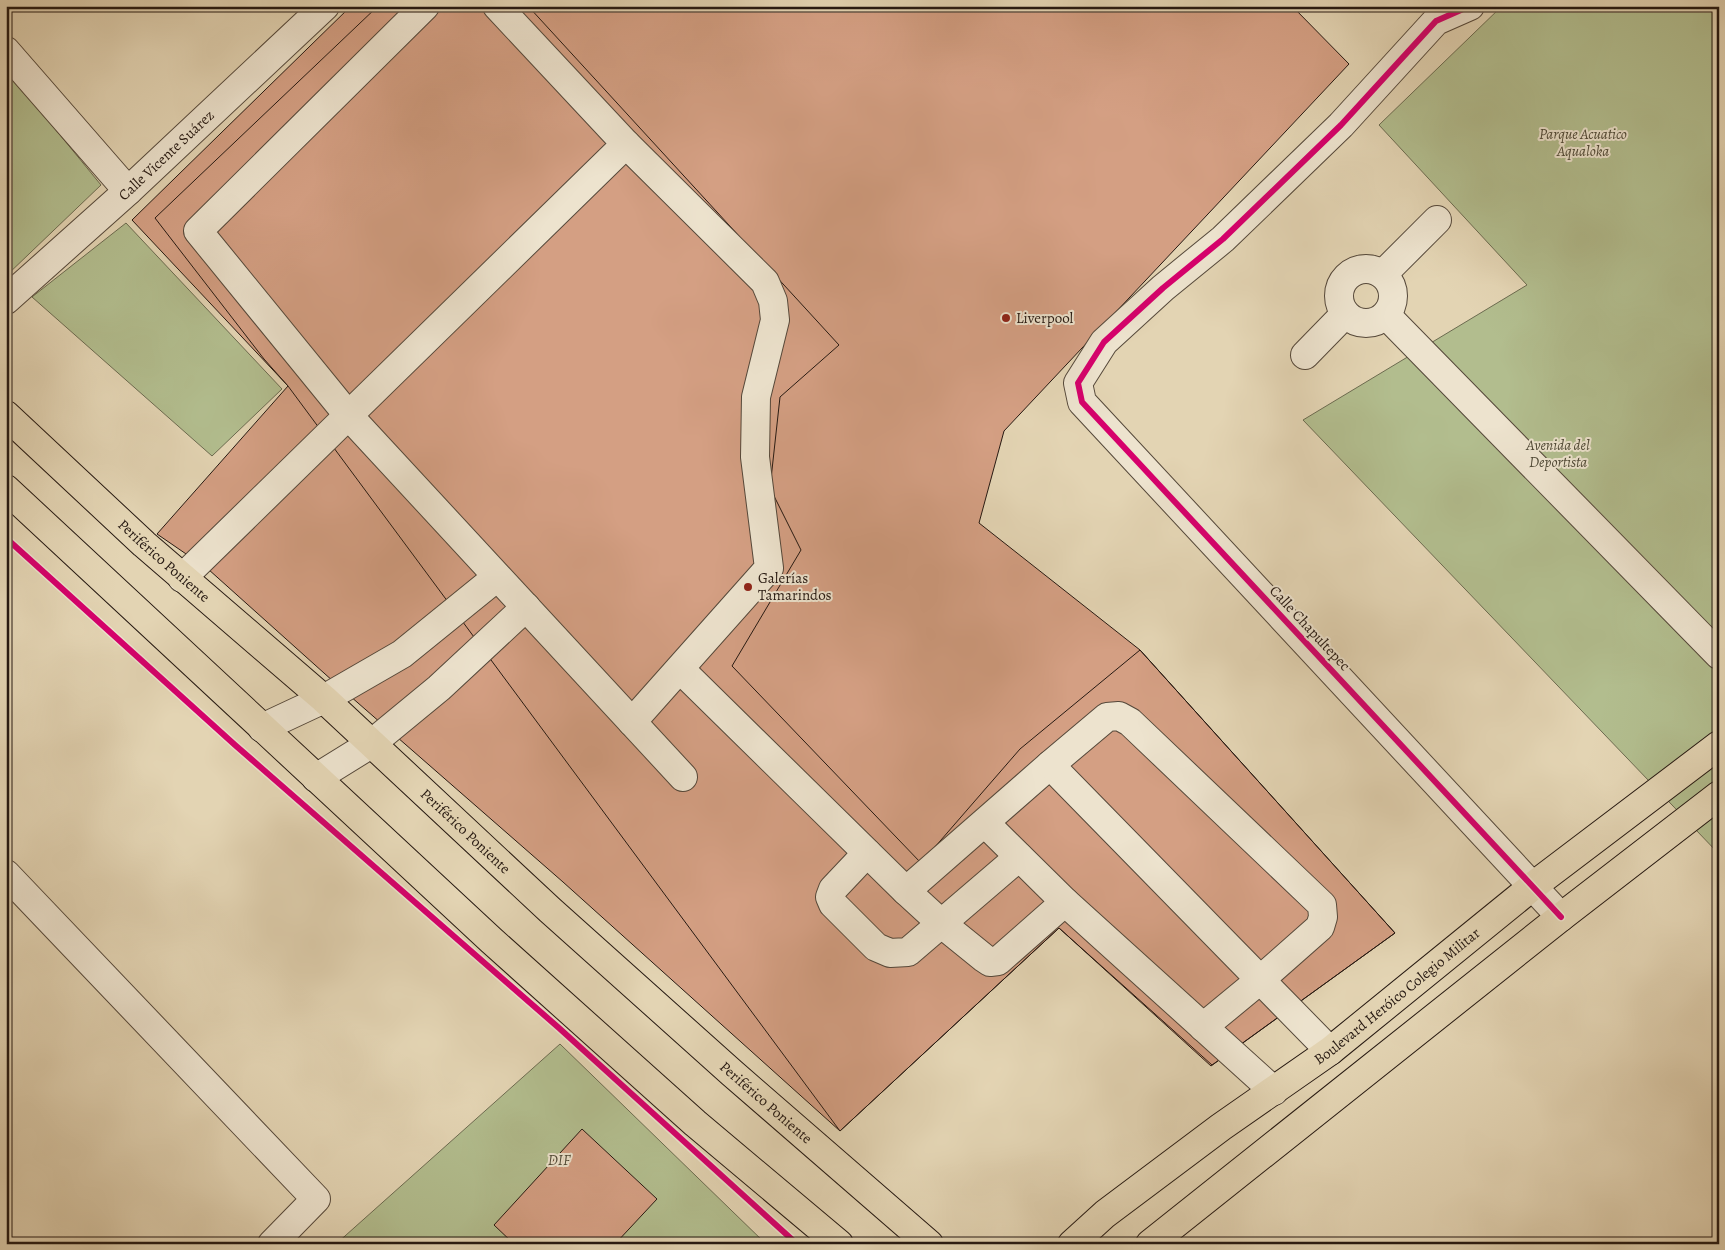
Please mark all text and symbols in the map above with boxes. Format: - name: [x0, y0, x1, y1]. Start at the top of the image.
- street label: Calle Vicente Suárez: [114, 105, 218, 205]
- park label: Parque Acuatico Aqualoka: [1539, 124, 1627, 161]
- place label: Liverpool: [1016, 308, 1074, 328]
- marker: Liverpool: [1000, 312, 1012, 324]
- park label: Avenida del Deportista: [1525, 435, 1590, 472]
- street label: Periférico Poniente: [114, 515, 215, 607]
- place label: Galerías Tamarindos: [758, 568, 832, 605]
- marker: Galerías Tamarindos: [742, 581, 754, 593]
- street label: Calle Chapultepec: [1265, 581, 1355, 675]
- street label: Periférico Poniente: [416, 784, 515, 878]
- street label: Boulevard Heróico Colegio Militar: [1310, 923, 1484, 1069]
- street label: Periférico Poniente: [715, 1057, 817, 1148]
- park label: DIF: [548, 1150, 571, 1170]

